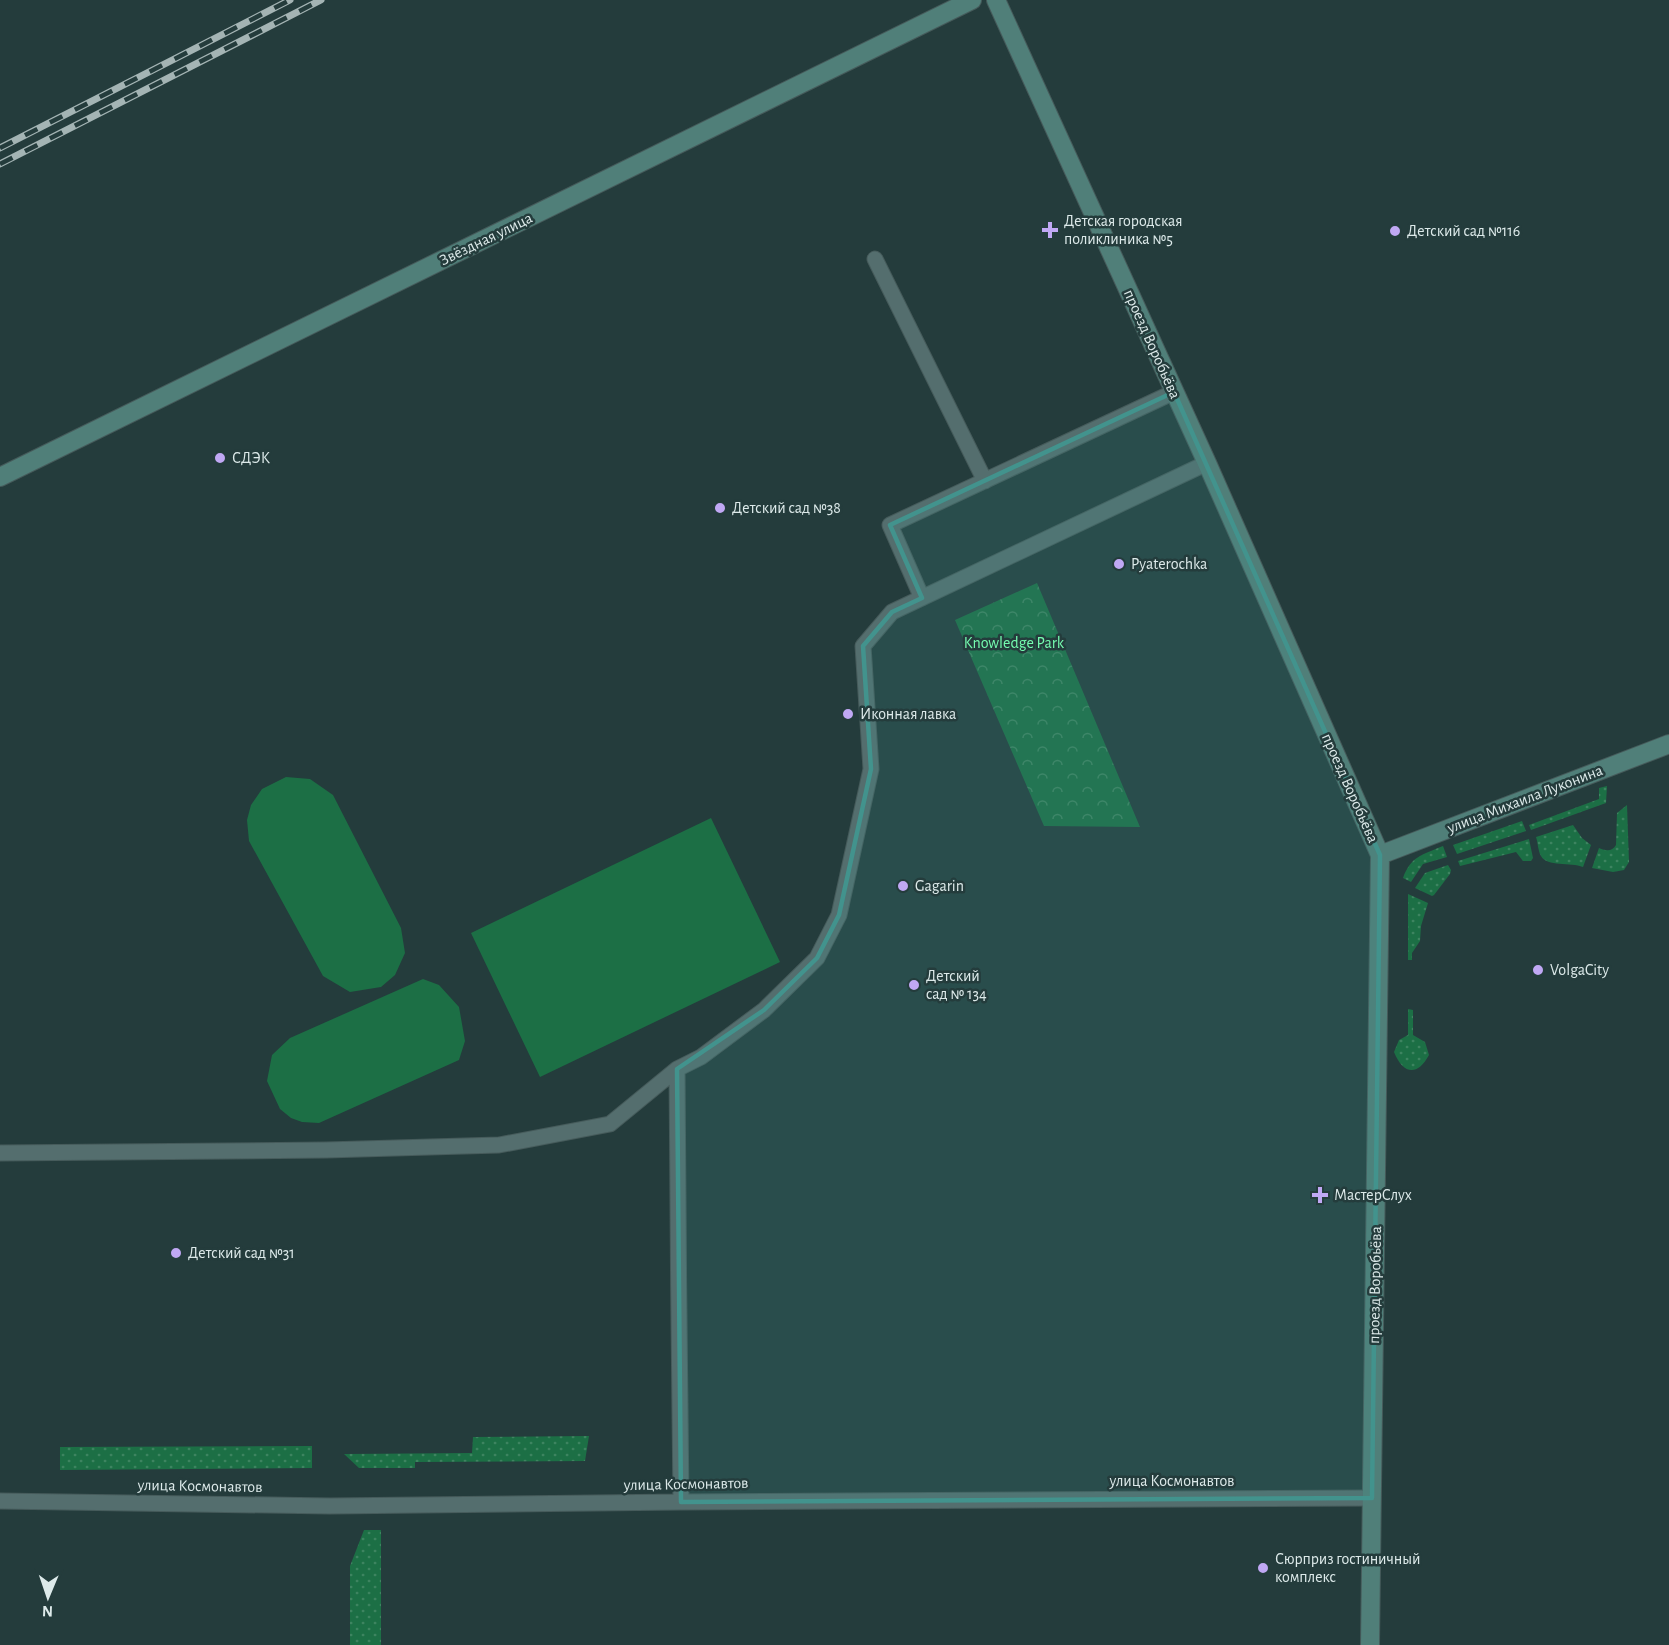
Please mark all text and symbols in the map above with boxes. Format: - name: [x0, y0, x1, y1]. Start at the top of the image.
- street label: Звёздная улица: [437, 210, 535, 269]
- place label: Детская городская поликлиника №5: [1064, 213, 1183, 247]
- marker: Детская городская поликлиника №5: [1041, 221, 1059, 239]
- place label: Детский сад №116: [1407, 223, 1520, 239]
- marker: Детский сад №116: [1388, 224, 1402, 238]
- street label: проезд Воробьёва: [1121, 287, 1183, 401]
- place label: СДЭК: [232, 450, 270, 466]
- marker: СДЭК: [213, 451, 227, 465]
- place label: Детский сад №38: [732, 500, 841, 516]
- marker: Детский сад №38: [713, 501, 727, 515]
- place label: Pyaterochka: [1131, 556, 1207, 573]
- marker: Pyaterochka: [1112, 557, 1126, 571]
- park label: Knowledge Park: [964, 635, 1065, 651]
- place label: Иконная лавка: [860, 706, 956, 722]
- marker: Иконная лавка: [841, 707, 855, 721]
- street label: проезд Воробьёва: [1319, 731, 1381, 845]
- street label: улица Михаила Луконина: [1444, 762, 1605, 837]
- place label: Gagarin: [915, 878, 964, 894]
- marker: Gagarin: [896, 879, 910, 893]
- place label: VolgaCity: [1550, 962, 1609, 979]
- marker: VolgaCity: [1531, 963, 1545, 977]
- place label: Детский сад № 134: [926, 968, 987, 1002]
- marker: Детский сад № 134: [907, 978, 921, 992]
- marker: МастерСлух: [1311, 1186, 1329, 1204]
- place label: МастерСлух: [1334, 1187, 1412, 1204]
- street label: проезд Воробьёва: [1366, 1226, 1384, 1344]
- place label: Детский сад №31: [188, 1245, 295, 1261]
- marker: Детский сад №31: [169, 1246, 183, 1260]
- street label: улица Космонавтов: [1109, 1473, 1234, 1490]
- street label: улица Космонавтов: [622, 1475, 749, 1494]
- street label: улица Космонавтов: [136, 1477, 263, 1496]
- place label: Сюрприз гостиничный комплекс: [1275, 1551, 1420, 1585]
- marker: Сюрприз гостиничный комплекс: [1256, 1561, 1270, 1575]
- north arrow: [18, 1567, 78, 1627]
- text: N: [42, 1603, 53, 1619]

